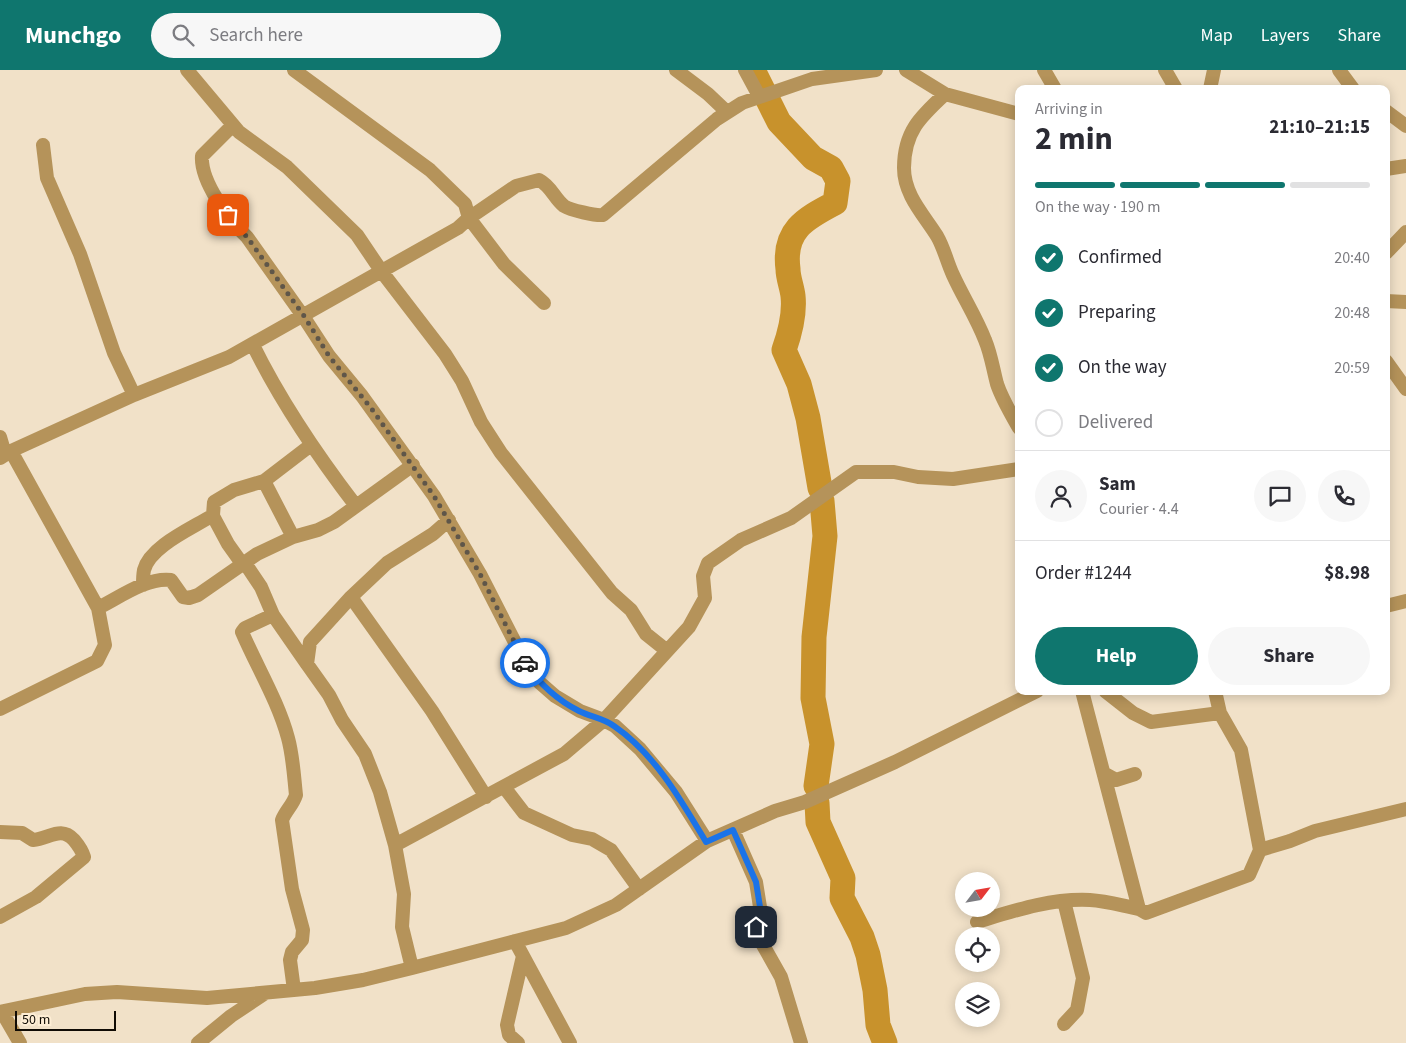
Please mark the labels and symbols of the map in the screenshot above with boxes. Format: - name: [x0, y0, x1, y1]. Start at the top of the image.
- pin: [207, 194, 249, 236]
- courier: [500, 638, 550, 688]
- north arrow: [955, 872, 1000, 918]
- pin: [735, 906, 777, 948]
- scale bar: [15, 1008, 116, 1031]

